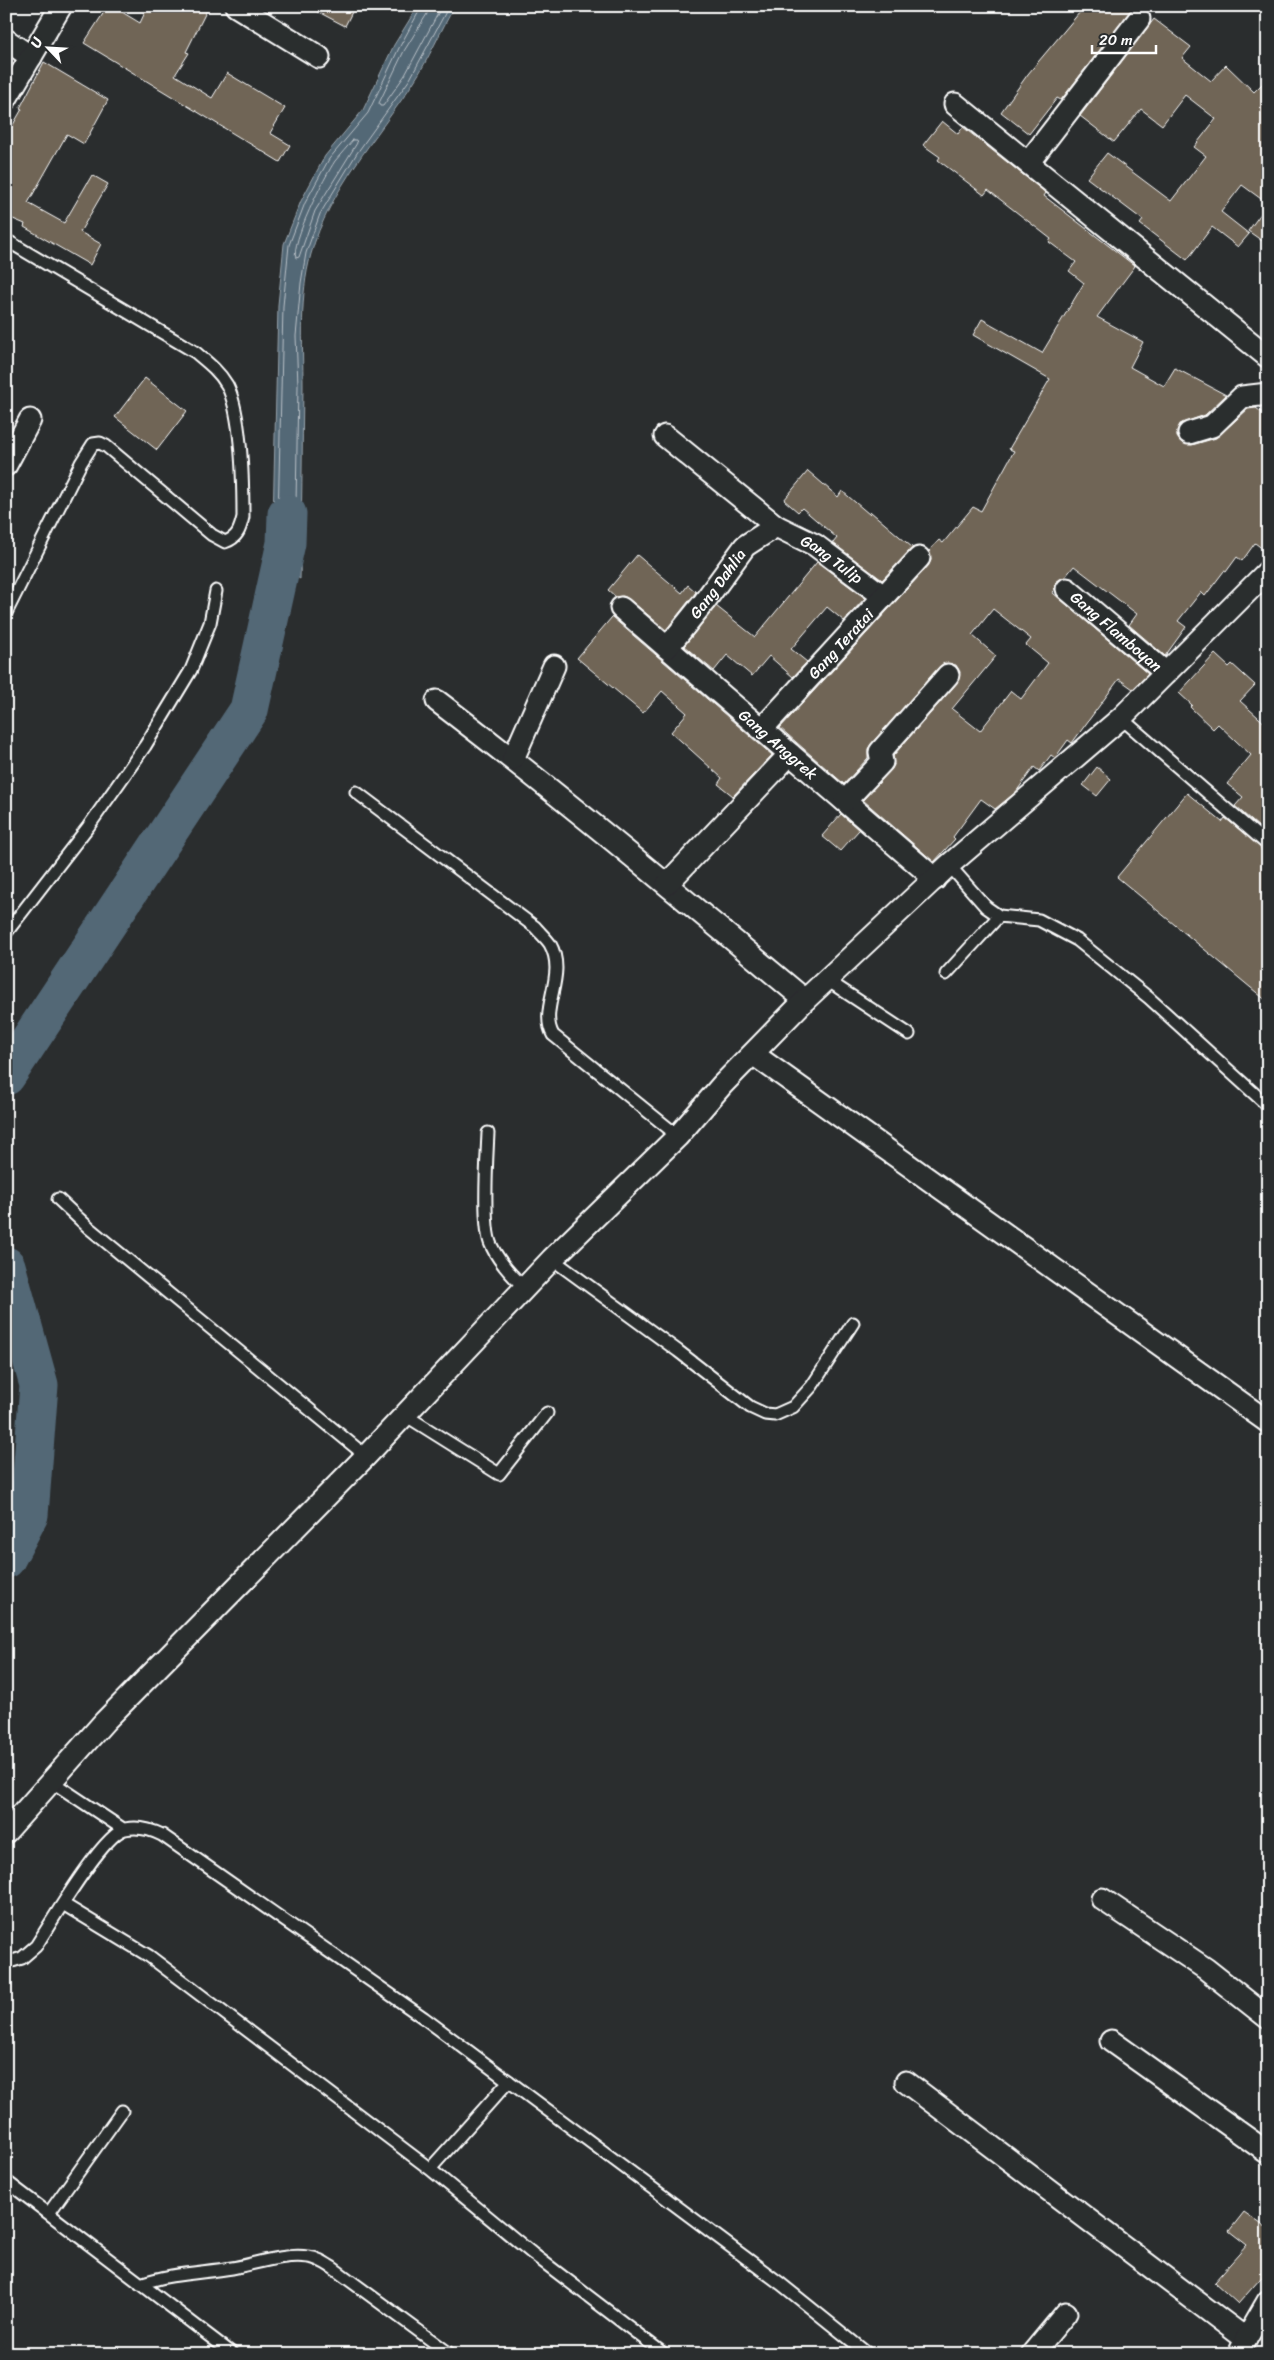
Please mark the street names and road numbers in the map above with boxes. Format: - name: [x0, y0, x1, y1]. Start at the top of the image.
- street label: Gang Tulip: [796, 526, 870, 592]
- street label: Gang Dahlia: [682, 542, 754, 625]
- street label: Gang Flamboyan: [1063, 584, 1169, 680]
- street label: Gang Teratai: [800, 601, 882, 686]
- street label: Gang Anggrek: [732, 701, 825, 787]

